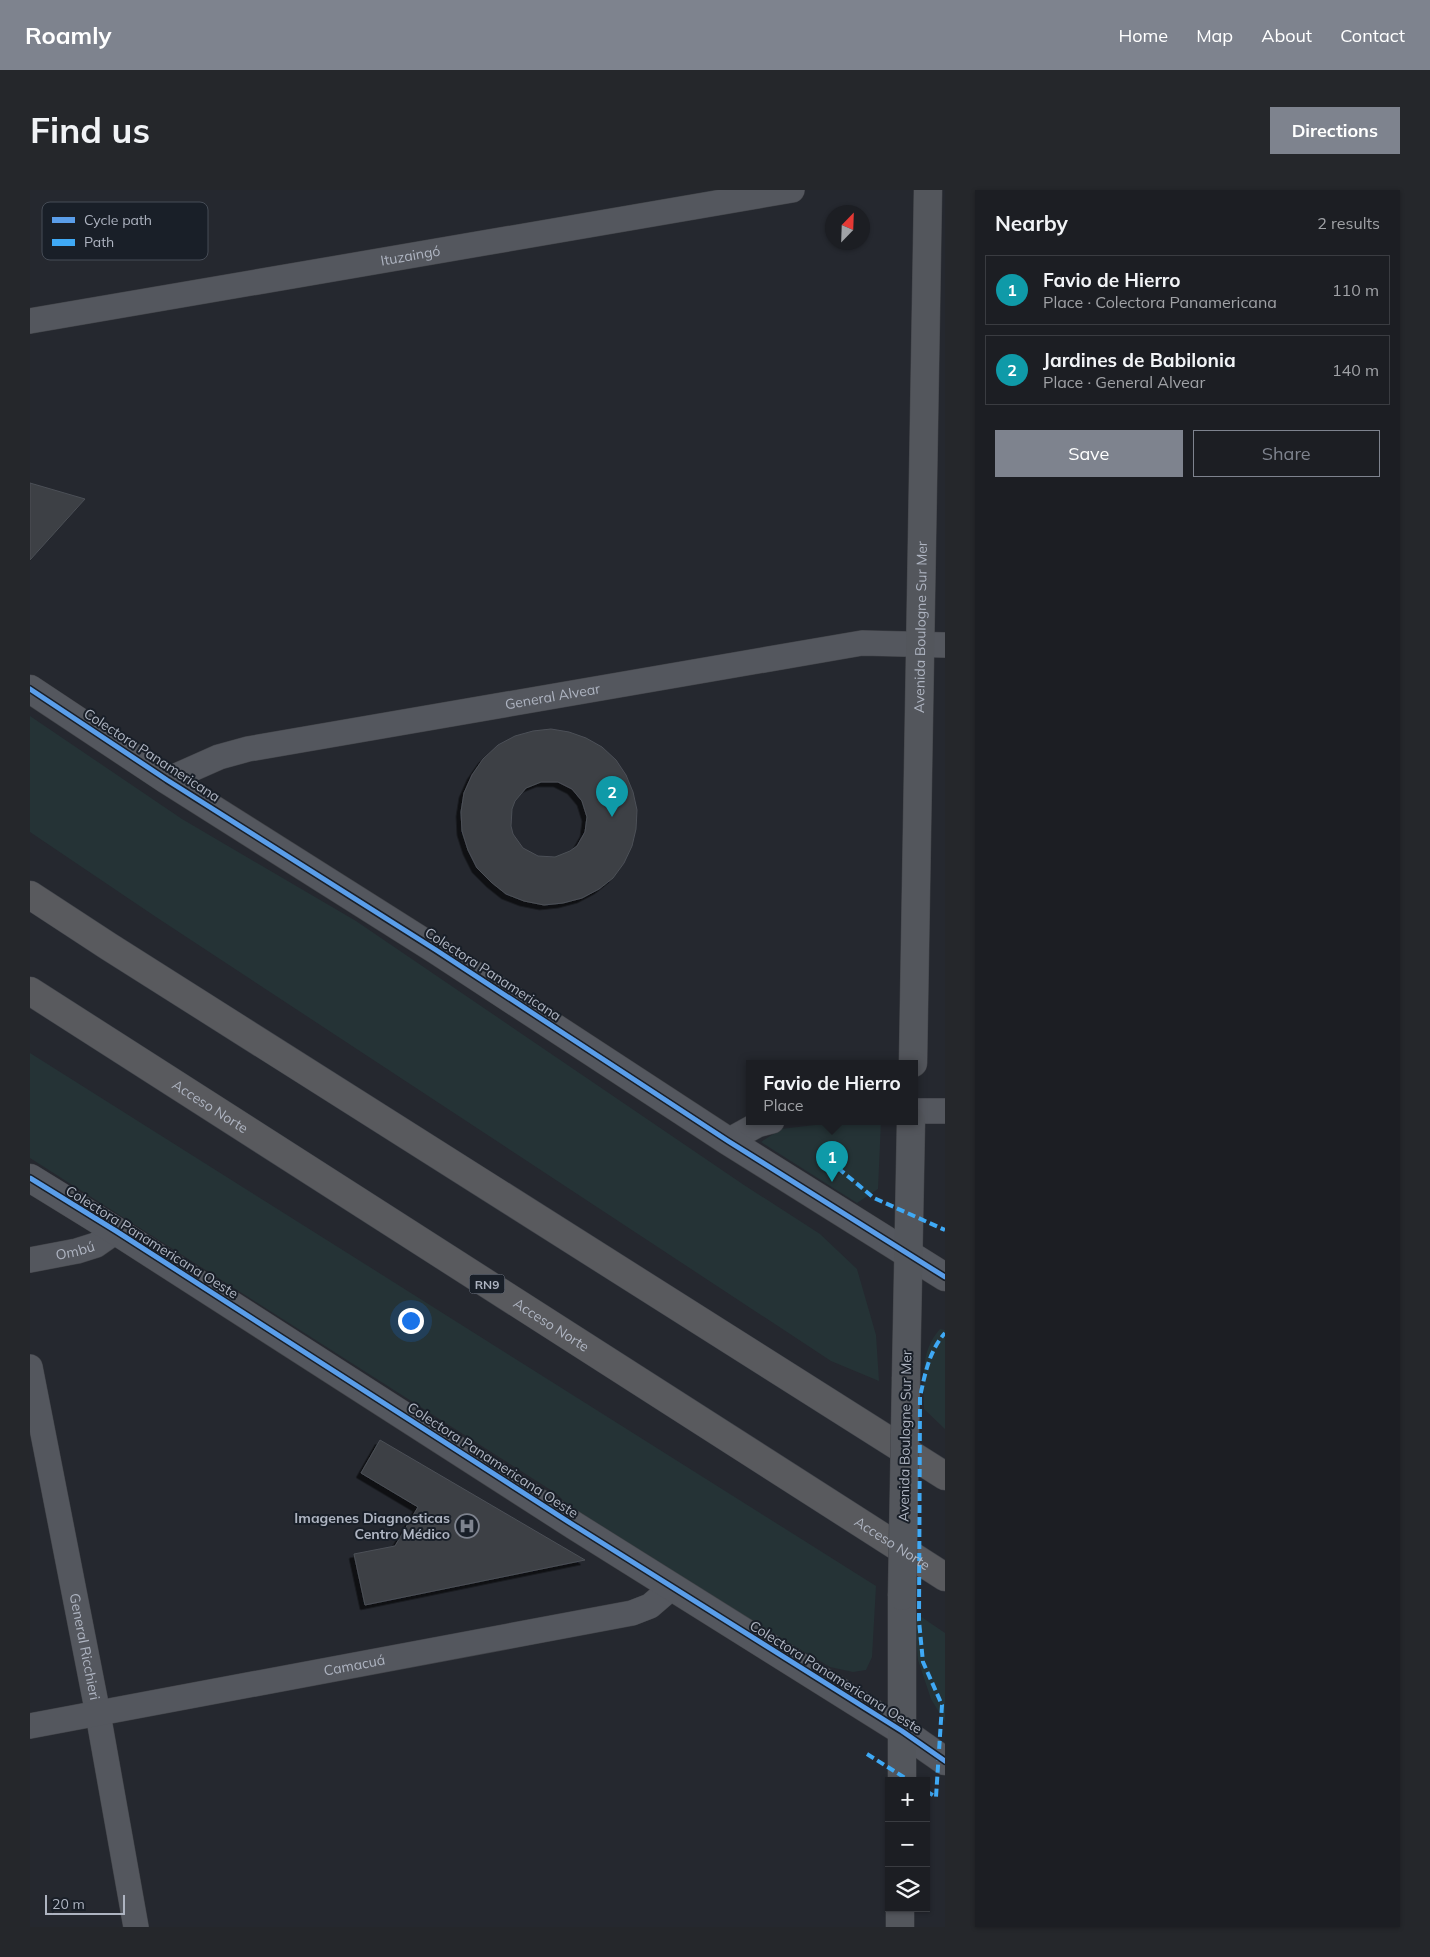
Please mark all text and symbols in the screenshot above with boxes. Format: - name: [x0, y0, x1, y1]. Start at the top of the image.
- text: Roamly: [25, 20, 112, 50]
- text: Home: [1118, 24, 1168, 47]
- text: Map: [1196, 24, 1233, 47]
- text: About: [1261, 24, 1312, 47]
- text: Contact: [1340, 24, 1405, 47]
- button: Directions: [1270, 107, 1400, 154]
- text: Find us: [30, 108, 150, 152]
- legend: [42, 202, 208, 260]
- north arrow: [825, 205, 870, 250]
- text: Nearby: [995, 210, 1068, 236]
- text: Cycle path: [84, 211, 152, 229]
- text: 2 results: [1317, 213, 1380, 233]
- text: Path: [84, 233, 114, 251]
- street label: Ituzaingó: [379, 242, 442, 270]
- text: Favio de Hierro: [1043, 268, 1180, 292]
- text: 1: [1007, 280, 1017, 300]
- text: 110 m: [1332, 280, 1379, 300]
- text: Place · Colectora Panamericana: [1043, 292, 1277, 312]
- text: Jardines de Babilonia: [1043, 348, 1236, 372]
- text: 2: [1007, 360, 1017, 380]
- text: 140 m: [1332, 360, 1379, 380]
- text: Place · General Alvear: [1043, 372, 1205, 392]
- button: Save: [995, 430, 1183, 477]
- button: Share: [1193, 430, 1380, 477]
- street label: Avenida Boulogne Sur Mer: [910, 540, 931, 713]
- street label: General Alvear: [504, 679, 602, 713]
- street label: Colectora Panamericana: [80, 704, 224, 806]
- pin: 2: [596, 776, 628, 817]
- street label: Colectora Panamericana: [421, 923, 565, 1025]
- popup: [746, 1060, 918, 1125]
- text: Favio de Hierro: [763, 1071, 901, 1095]
- street label: Acceso Norte: [169, 1076, 251, 1137]
- text: Place: [763, 1095, 804, 1115]
- pin: 1: [816, 1141, 848, 1182]
- street label: Colectora Panamericana Oeste: [62, 1181, 242, 1303]
- street label: Ombú: [54, 1237, 97, 1264]
- road number: RN9: [470, 1274, 504, 1294]
- street label: Acceso Norte: [510, 1294, 593, 1356]
- your location: [398, 1308, 424, 1334]
- street label: Avenida Boulogne Sur Mer: [895, 1349, 916, 1522]
- street label: Colectora Panamericana Oeste: [404, 1398, 582, 1522]
- place label: Imagenes Diagnosticas Centro Médico: [294, 1509, 450, 1543]
- street label: Acceso Norte: [851, 1512, 934, 1574]
- hospital icon: Imagenes Diagnosticas Centro Médico: [454, 1513, 480, 1539]
- street label: General Ricchieri: [66, 1592, 104, 1702]
- street label: Colectora Panamericana Oeste: [746, 1616, 926, 1738]
- street label: Camacuá: [322, 1651, 386, 1680]
- map controls: [885, 1777, 930, 1912]
- button: +: [885, 1777, 930, 1822]
- button: −: [885, 1822, 930, 1867]
- button: layers: [885, 1867, 930, 1912]
- scale bar: [45, 1892, 125, 1915]
- text: 20 m: [52, 1895, 85, 1913]

